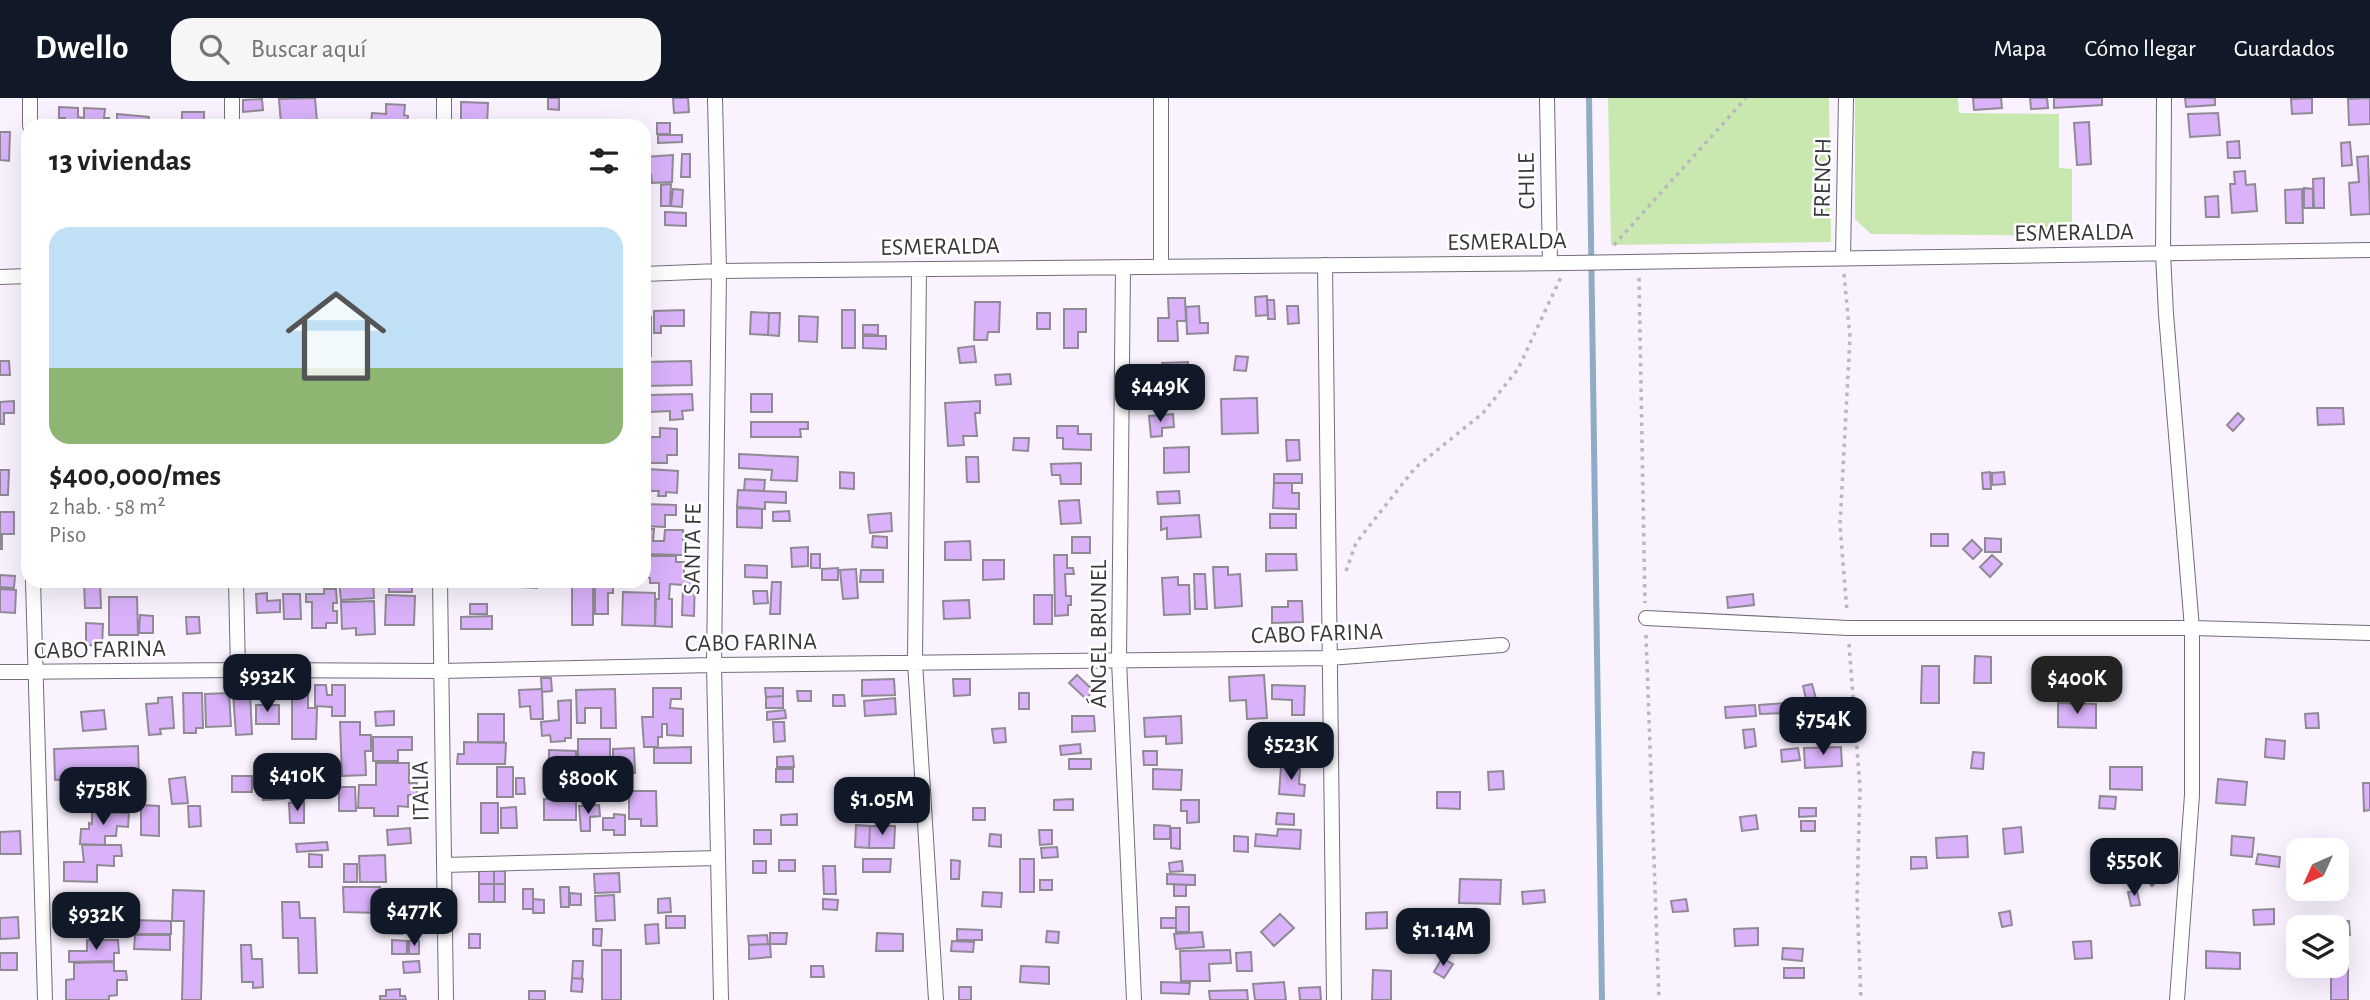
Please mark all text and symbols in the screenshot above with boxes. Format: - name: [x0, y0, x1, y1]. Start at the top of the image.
- search box: [171, 18, 661, 81]
- icon: search: [195, 30, 233, 68]
- text: Dwello: [35, 32, 129, 65]
- text: Buscar aquí: [251, 36, 367, 62]
- text: Mapa: [1993, 37, 2047, 61]
- text: Cómo llegar: [2085, 37, 2196, 61]
- text: Guardados: [2234, 37, 2335, 61]
- street label: FRENCH: [1810, 138, 1836, 218]
- icon: filters: [585, 142, 623, 180]
- text: 13 viviendas: [49, 146, 191, 176]
- street label: CHILE: [1514, 152, 1539, 210]
- street label: ESMERALDA: [2014, 220, 2134, 246]
- street label: ESMERALDA: [1447, 229, 1567, 255]
- street label: ESMERALDA: [880, 234, 1000, 260]
- icon: home: [273, 273, 399, 399]
- pin: $449K: [1111, 364, 1209, 424]
- text: $449K: [1131, 375, 1189, 398]
- text: $400,000/mes: [49, 461, 221, 491]
- text: 2 hab. · 58 m²: [49, 496, 165, 519]
- street label: SANTA FE: [680, 503, 706, 595]
- text: Piso: [49, 524, 86, 547]
- street label: ÁNGEL BRUNEL: [1085, 560, 1111, 708]
- street label: CABO FARINA: [1251, 620, 1384, 648]
- street label: CABO FARINA: [685, 630, 817, 656]
- street label: CABO FARINA: [34, 637, 166, 663]
- pin: $932K: [218, 654, 316, 714]
- pin: $400K: [2028, 656, 2126, 716]
- text: $932K: [239, 665, 295, 688]
- text: $400K: [2047, 667, 2107, 690]
- pin: $754K: [1774, 698, 1872, 757]
- text: $754K: [1795, 708, 1851, 731]
- pin: $523K: [1242, 722, 1340, 782]
- text: $523K: [1264, 733, 1318, 756]
- pin: $410K: [248, 754, 346, 813]
- pin: $800K: [539, 756, 637, 816]
- street label: ITALIA: [408, 760, 434, 822]
- text: $410K: [269, 764, 325, 787]
- text: $800K: [558, 767, 618, 790]
- pin: $758K: [54, 768, 152, 827]
- text: $758K: [76, 778, 131, 801]
- pin: $1.05M: [825, 778, 939, 837]
- text: $1.05M: [850, 788, 914, 811]
- pin: $550K: [2085, 838, 2183, 898]
- north arrow: [2286, 838, 2348, 901]
- map controls: [2286, 838, 2349, 978]
- text: $550K: [2106, 849, 2162, 872]
- pin: $477K: [365, 888, 463, 948]
- pin: $932K: [47, 892, 145, 952]
- text: $477K: [386, 899, 442, 922]
- text: $932K: [68, 903, 124, 926]
- pin: $1.14M: [1386, 908, 1500, 968]
- button: layers: [2286, 915, 2349, 978]
- text: $1.14M: [1412, 919, 1474, 942]

